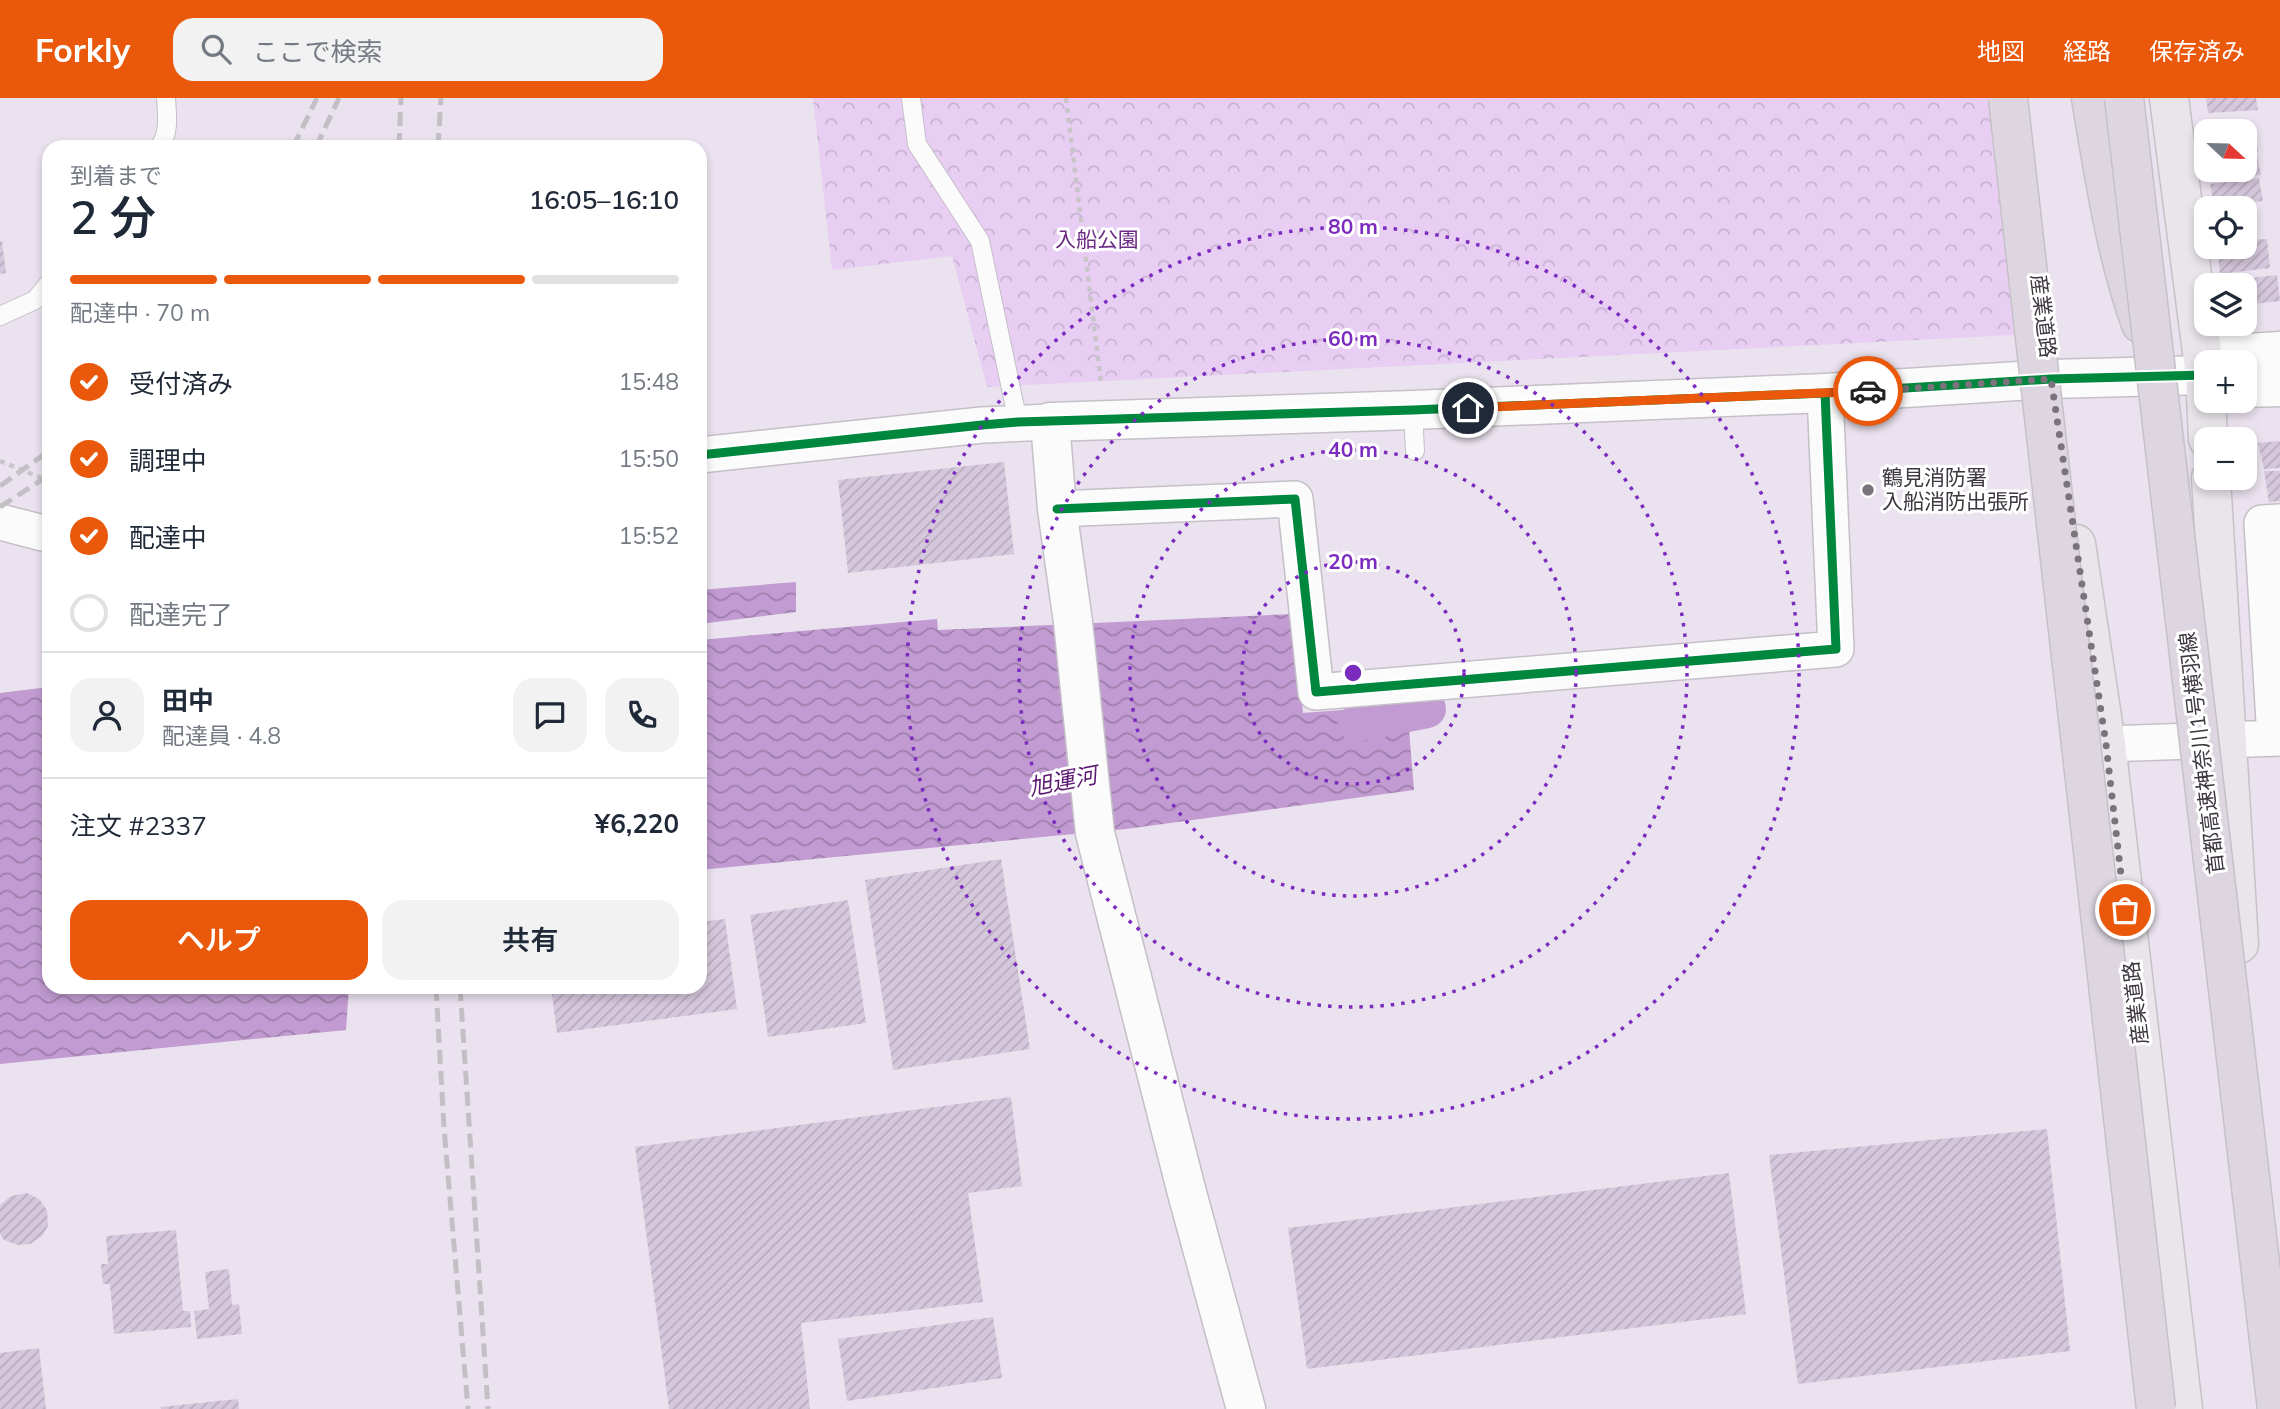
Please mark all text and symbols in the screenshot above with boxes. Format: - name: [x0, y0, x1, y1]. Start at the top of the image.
- search box: [173, 18, 663, 81]
- text: Forkly: [35, 29, 131, 70]
- icon: search: [197, 30, 235, 68]
- text: ここで検索: [253, 35, 383, 68]
- text: 地図: [1977, 36, 2025, 66]
- text: 経路: [2063, 36, 2111, 66]
- text: 保存済み: [2149, 36, 2245, 66]
- north arrow: [2194, 119, 2258, 182]
- map controls: [2194, 119, 2257, 490]
- text: 到着まで: [70, 161, 162, 190]
- text: 16:05–16:10: [529, 183, 679, 216]
- text: 2 分: [70, 188, 156, 246]
- button: locate: [2194, 196, 2257, 259]
- text: 80 m: [1328, 213, 1378, 239]
- park label: 入船公園: [1055, 226, 1139, 252]
- street label: 産業道路: [2026, 273, 2062, 359]
- button: layers: [2194, 273, 2257, 336]
- text: 配達中 · 70 m: [70, 298, 210, 327]
- text: 60 m: [1328, 325, 1378, 351]
- button: +: [2194, 350, 2257, 413]
- courier: [1833, 356, 1903, 426]
- icon: check: [70, 363, 108, 401]
- text: 受付済み: [129, 367, 233, 400]
- text: 15:48: [619, 367, 679, 396]
- icon: car: [1849, 372, 1887, 410]
- pin: [1438, 378, 1498, 438]
- icon: home: [1449, 389, 1487, 427]
- button: −: [2194, 427, 2257, 490]
- text: 40 m: [1328, 436, 1378, 462]
- icon: check: [70, 440, 108, 478]
- text: 調理中: [129, 444, 207, 477]
- text: 15:50: [619, 444, 679, 473]
- place label: 鶴見消防署 入船消防出張所: [1882, 464, 2029, 514]
- marker: 鶴見消防署 入船消防出張所: [1860, 482, 1876, 498]
- icon: check: [70, 517, 108, 555]
- text: 配達中: [129, 521, 207, 554]
- text: 15:52: [619, 521, 679, 550]
- text: 20 m: [1328, 548, 1378, 574]
- text: 配達完了: [129, 598, 233, 631]
- street label: 首都高速神奈川1号横羽線: [2173, 631, 2229, 876]
- centre of rings: [1341, 661, 1365, 685]
- button: person: [70, 678, 144, 752]
- button: chat: [513, 678, 587, 752]
- button: phone: [605, 678, 679, 752]
- text: 田中: [162, 684, 214, 717]
- text: 配達員 · 4.8: [162, 721, 281, 750]
- water label: 旭運河: [1026, 759, 1103, 801]
- text: ¥6,220: [595, 807, 679, 840]
- text: 注文 #2337: [70, 809, 207, 842]
- pin: [2095, 880, 2155, 940]
- icon: bag: [2106, 891, 2144, 929]
- button: ヘルプ: [70, 900, 368, 980]
- button: 共有: [382, 900, 679, 980]
- street label: 産業道路: [2117, 960, 2153, 1046]

